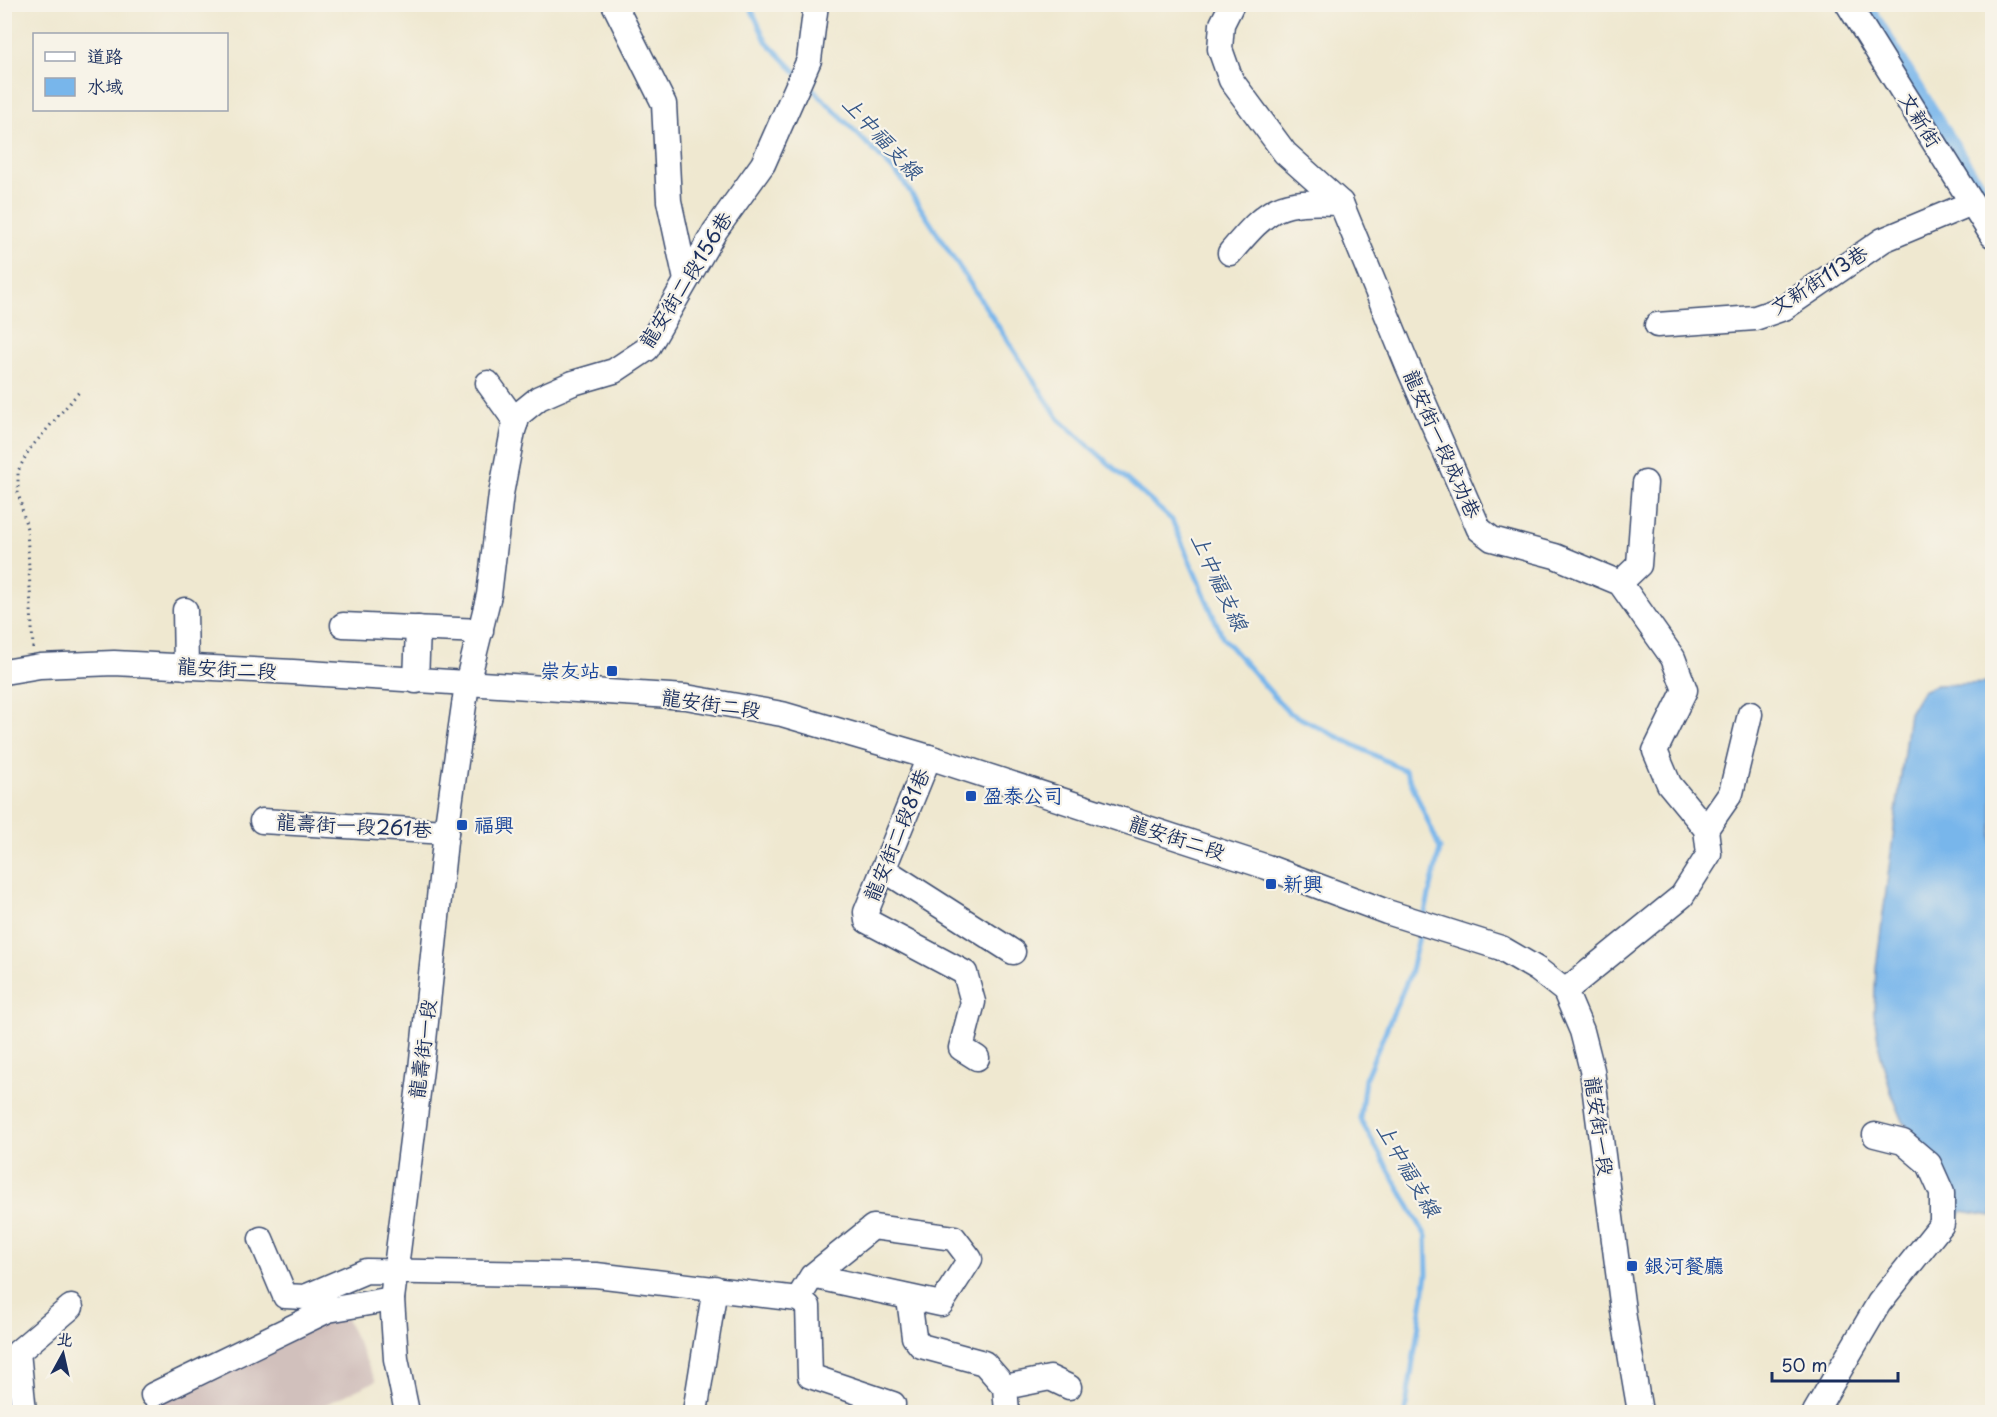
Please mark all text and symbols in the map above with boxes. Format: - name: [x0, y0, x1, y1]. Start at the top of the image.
- legend: [33, 33, 228, 111]
- text: 道路: [87, 42, 123, 69]
- text: 水域: [87, 72, 123, 99]
- street label: 文新街: [1892, 86, 1949, 153]
- water label: 上中福支線: [836, 87, 932, 187]
- street label: 龍安街二段156巷: [631, 205, 740, 353]
- street label: 文新街113巷: [1764, 237, 1874, 321]
- street label: 龍安街一段成功巷: [1397, 364, 1490, 524]
- water label: 上中福支線: [1184, 527, 1258, 636]
- street label: 龍安街二段: [176, 650, 278, 686]
- place label: 崇友站: [540, 655, 600, 685]
- marker: 崇友站: [605, 664, 619, 678]
- street label: 龍安街二段: [660, 681, 763, 725]
- street label: 龍安街二段81巷: [856, 763, 937, 906]
- place label: 盈泰公司: [983, 780, 1063, 810]
- marker: 盈泰公司: [964, 789, 978, 803]
- street label: 龍壽街一段261巷: [275, 806, 434, 844]
- street label: 龍安街二段: [1125, 807, 1229, 867]
- place label: 福興: [474, 809, 514, 839]
- marker: 福興: [455, 818, 469, 832]
- place label: 新興: [1283, 868, 1323, 898]
- marker: 新興: [1264, 877, 1278, 891]
- street label: 龍壽街一段: [401, 997, 443, 1100]
- street label: 龍安街一段: [1578, 1074, 1622, 1177]
- water label: 上中福支線: [1370, 1116, 1450, 1223]
- place label: 銀河餐廳: [1644, 1250, 1724, 1280]
- marker: 銀河餐廳: [1625, 1259, 1639, 1273]
- north arrow: [33, 1324, 93, 1384]
- text: 北: [56, 1325, 75, 1351]
- scale bar: [1772, 1345, 1898, 1383]
- text: 50 m: [1781, 1351, 1828, 1378]

